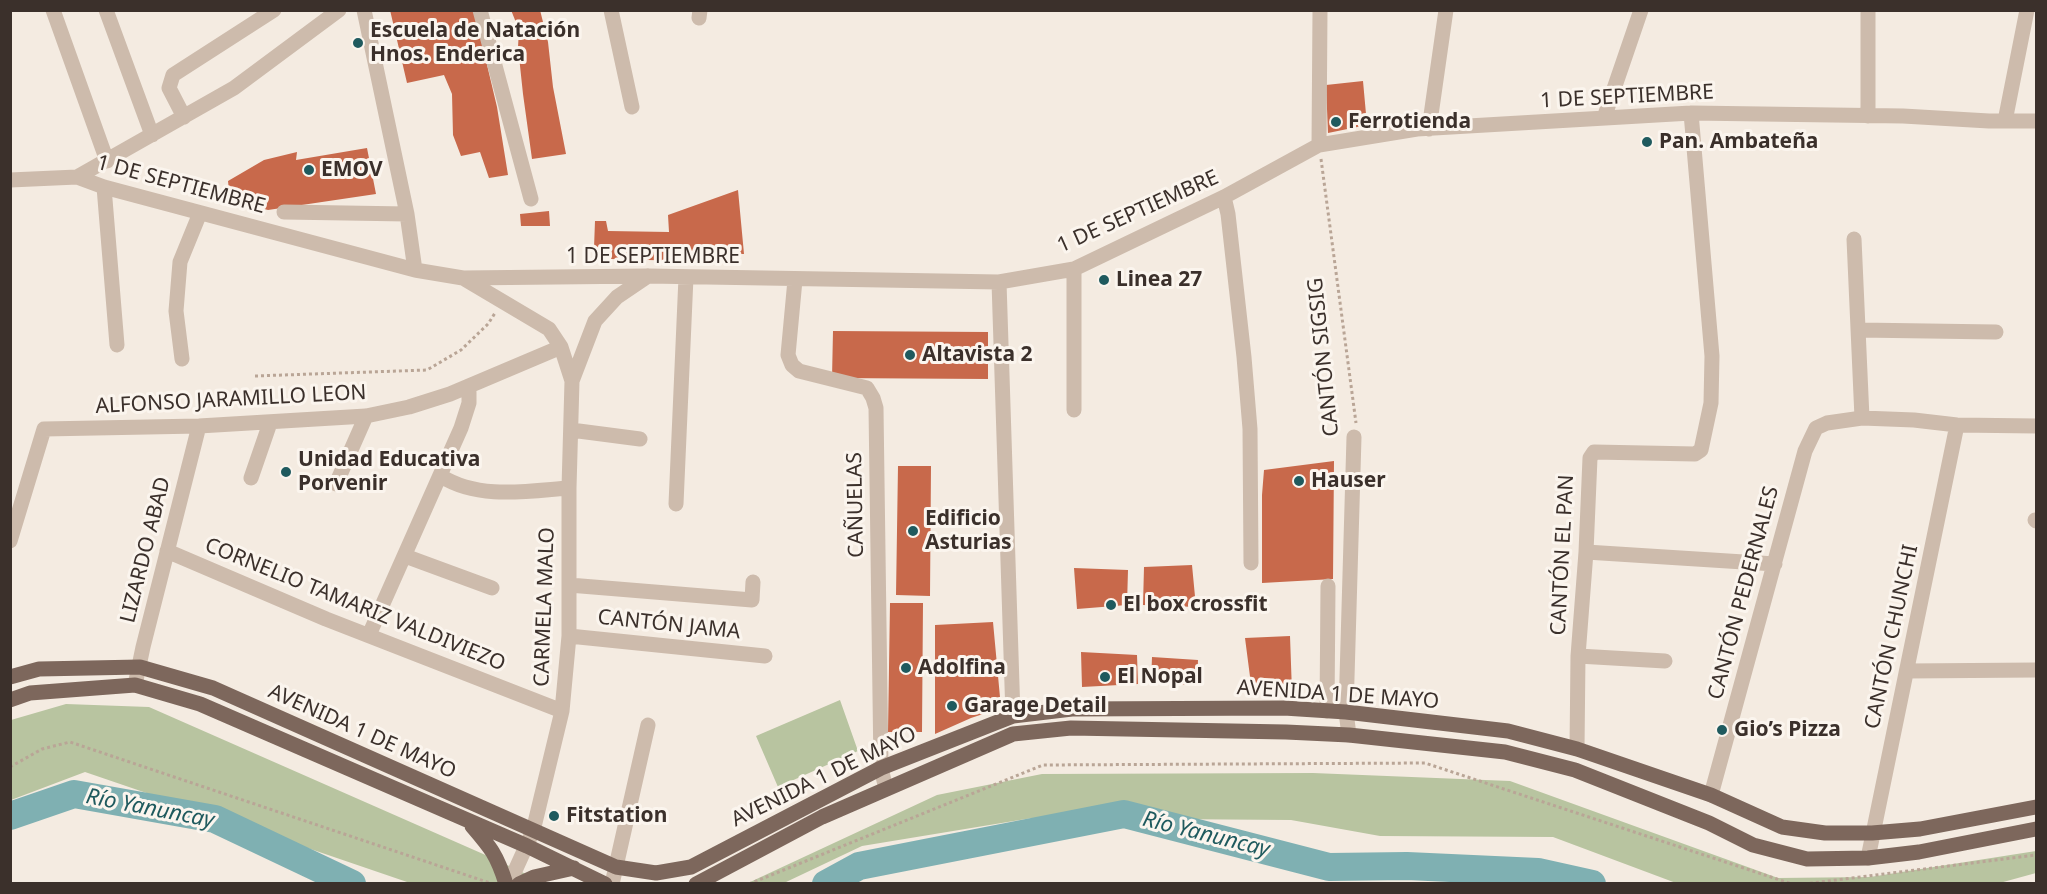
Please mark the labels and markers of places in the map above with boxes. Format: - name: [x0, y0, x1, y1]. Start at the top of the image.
- place label: Escuela de Natación Hnos. Enderica: [370, 18, 580, 68]
- marker: Escuela de Natación Hnos. Enderica: [351, 36, 365, 50]
- place label: Ferrotienda: [1348, 109, 1471, 135]
- marker: Ferrotienda: [1329, 115, 1343, 129]
- place label: Pan. Ambateña: [1659, 129, 1818, 155]
- marker: Pan. Ambateña: [1640, 135, 1654, 149]
- place label: EMOV: [321, 157, 383, 183]
- marker: EMOV: [302, 163, 316, 177]
- place label: Linea 27: [1116, 267, 1202, 293]
- marker: Linea 27: [1097, 273, 1111, 287]
- place label: Altavista 2: [922, 342, 1032, 368]
- marker: Altavista 2: [903, 348, 917, 362]
- place label: Unidad Educativa Porvenir: [298, 447, 480, 497]
- marker: Unidad Educativa Porvenir: [279, 465, 293, 479]
- place label: Hauser: [1311, 468, 1386, 494]
- marker: Hauser: [1292, 474, 1306, 488]
- place label: Edificio Asturias: [925, 506, 1012, 556]
- marker: Edificio Asturias: [906, 524, 920, 538]
- place label: El box crossfit: [1123, 592, 1268, 618]
- marker: El box crossfit: [1104, 598, 1118, 612]
- place label: Adolfina: [918, 655, 1006, 681]
- marker: Adolfina: [899, 661, 913, 675]
- place label: El Nopal: [1117, 664, 1203, 690]
- marker: El Nopal: [1098, 670, 1112, 684]
- place label: Garage Detail: [964, 693, 1107, 719]
- marker: Garage Detail: [945, 699, 959, 713]
- place label: Gio’s Pizza: [1734, 717, 1841, 743]
- marker: Gio’s Pizza: [1715, 723, 1729, 737]
- place label: Fitstation: [566, 803, 667, 829]
- marker: Fitstation: [547, 809, 561, 823]

